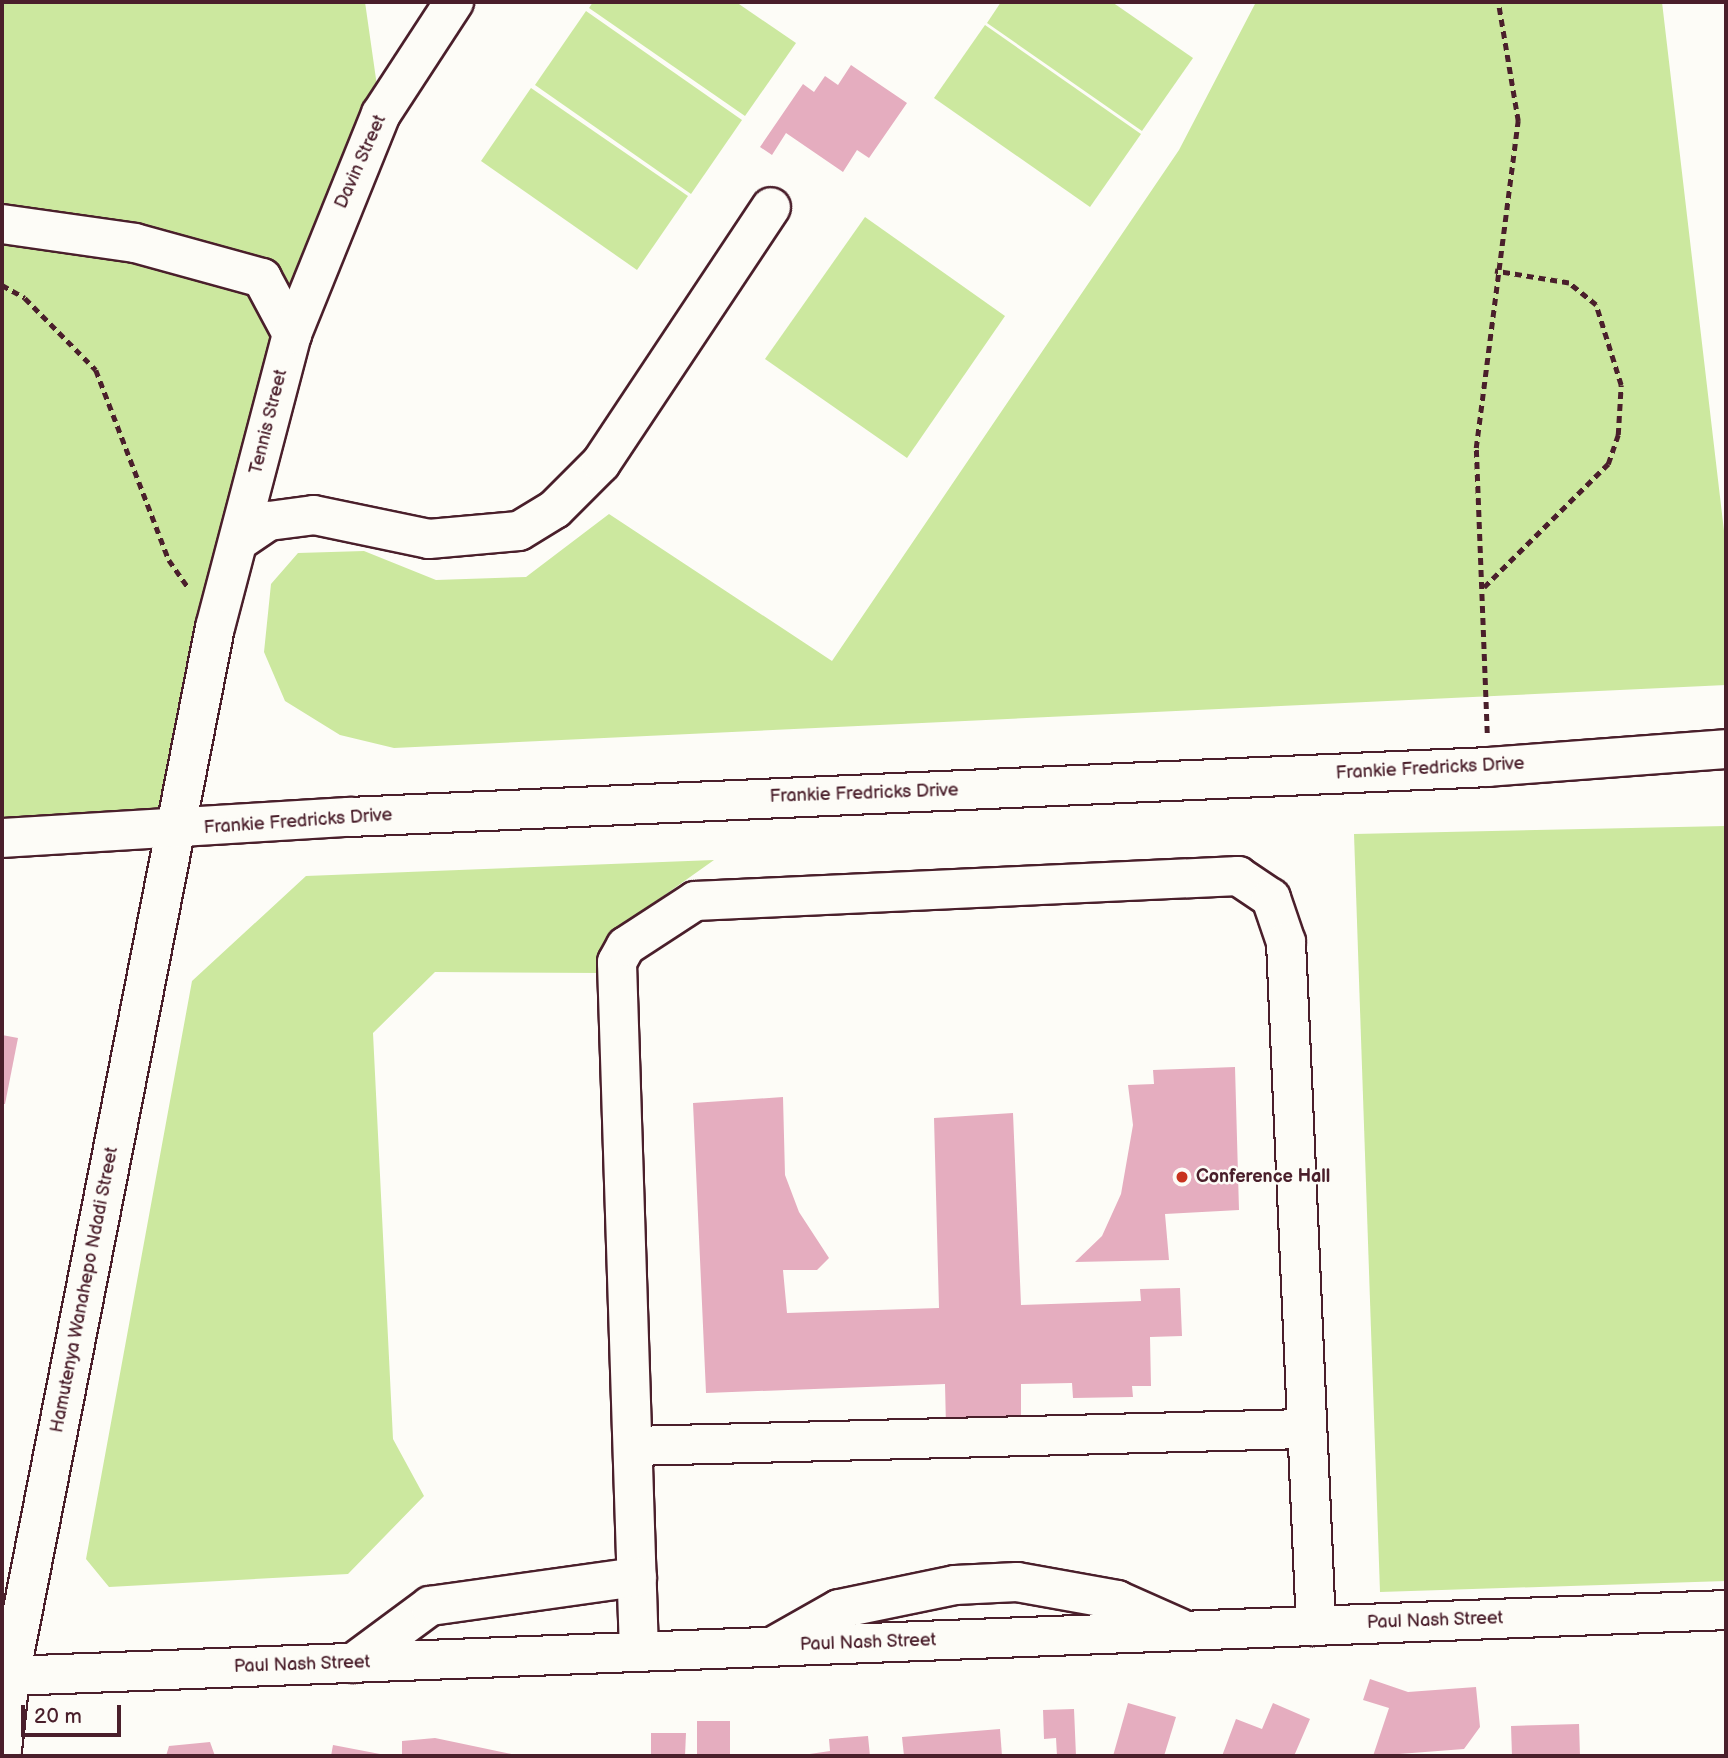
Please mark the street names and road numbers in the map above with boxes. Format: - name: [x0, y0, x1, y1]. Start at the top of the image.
- street label: Davin Street: [331, 112, 391, 212]
- street label: Tennis Street: [246, 367, 292, 477]
- street label: Frankie Fredricks Drive: [1335, 753, 1525, 785]
- street label: Frankie Fredricks Drive: [769, 780, 959, 808]
- street label: Frankie Fredricks Drive: [203, 805, 393, 839]
- street label: Hamutenya Wanahepo Ndadi Street: [47, 1145, 123, 1435]
- street label: Paul Nash Street: [1366, 1608, 1504, 1634]
- street label: Paul Nash Street: [799, 1630, 937, 1656]
- street label: Paul Nash Street: [233, 1652, 371, 1678]

